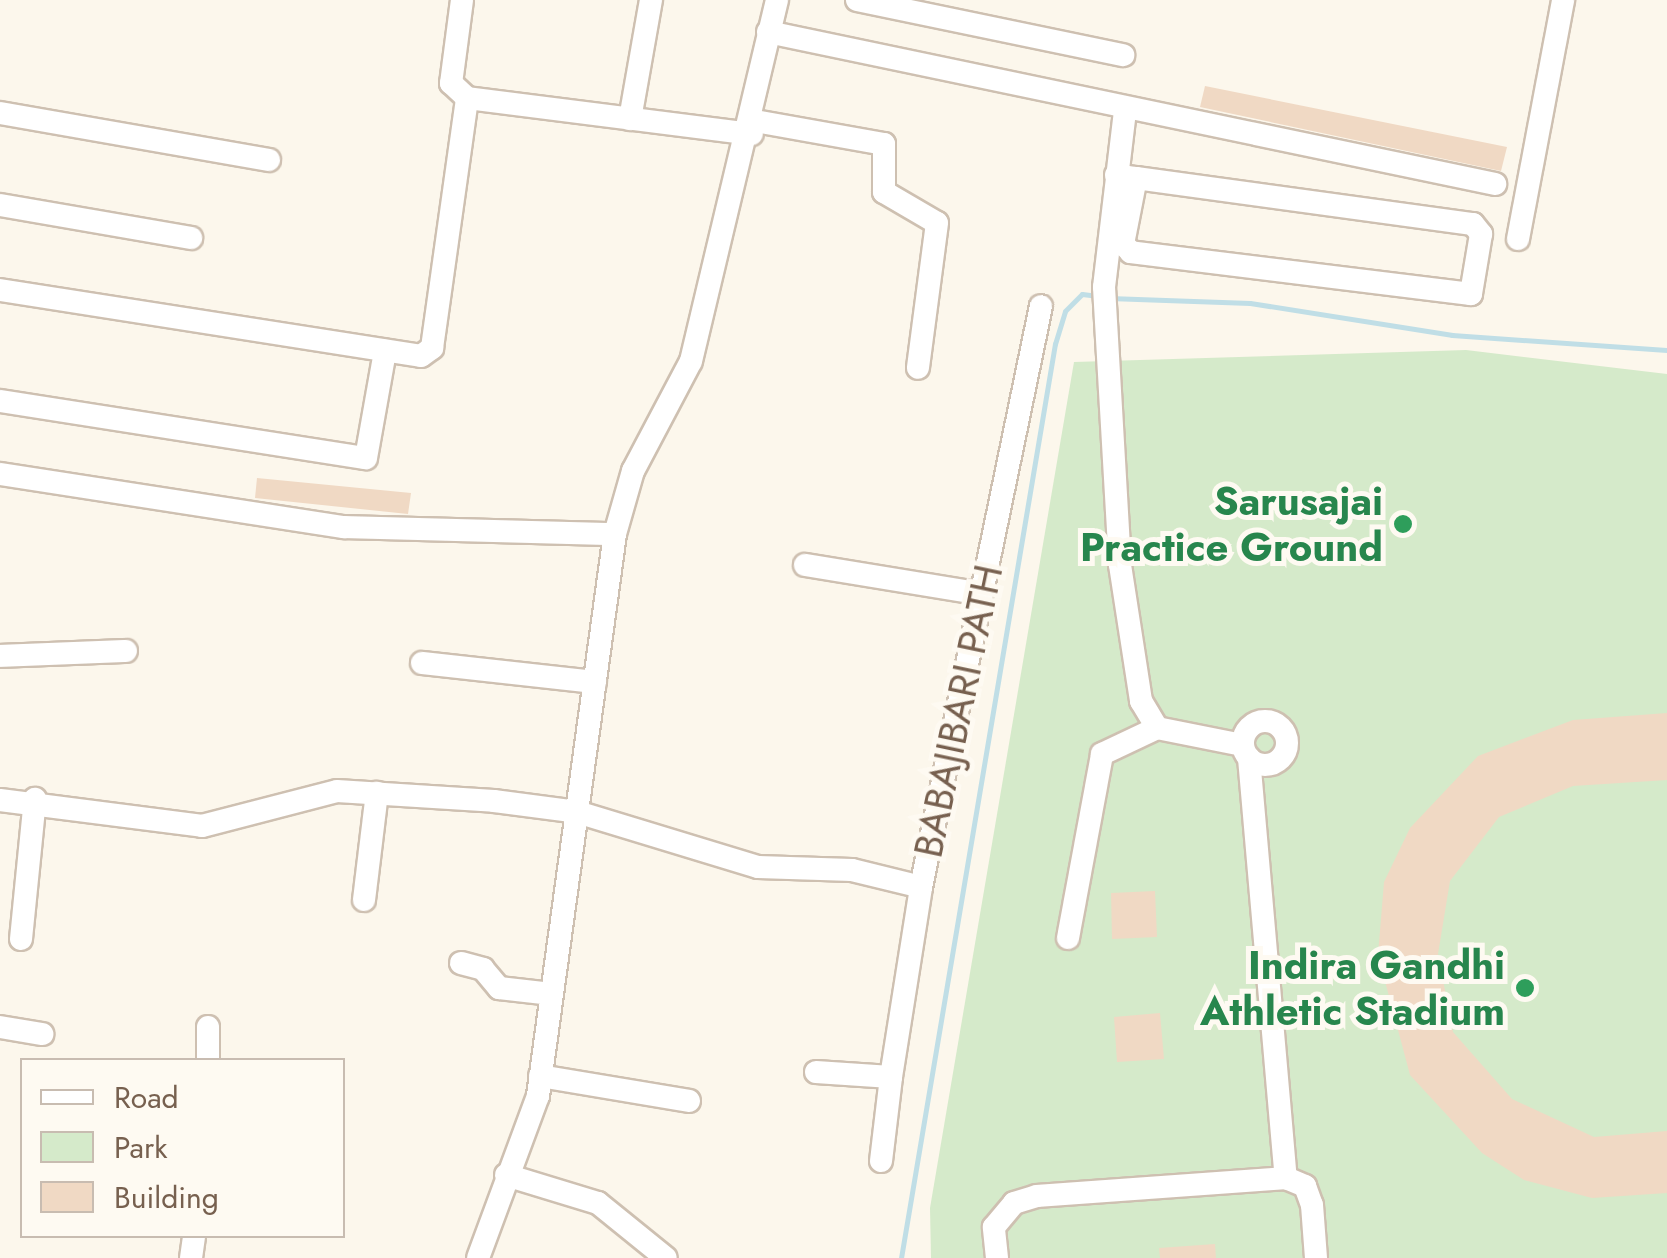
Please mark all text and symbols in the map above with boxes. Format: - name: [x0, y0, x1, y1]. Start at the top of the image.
- place label: Sarusajai Practice Ground: [1080, 477, 1383, 571]
- marker: Sarusajai Practice Ground: [1392, 513, 1414, 535]
- street label: BABAJIBARI PATH: [904, 560, 1012, 862]
- place label: Indira Gandhi Athletic Stadium: [1200, 941, 1505, 1035]
- marker: Indira Gandhi Athletic Stadium: [1514, 977, 1536, 999]
- legend: [20, 1058, 345, 1238]
- text: Road: [114, 1076, 179, 1119]
- text: Park: [114, 1126, 167, 1169]
- text: Building: [114, 1176, 219, 1219]

